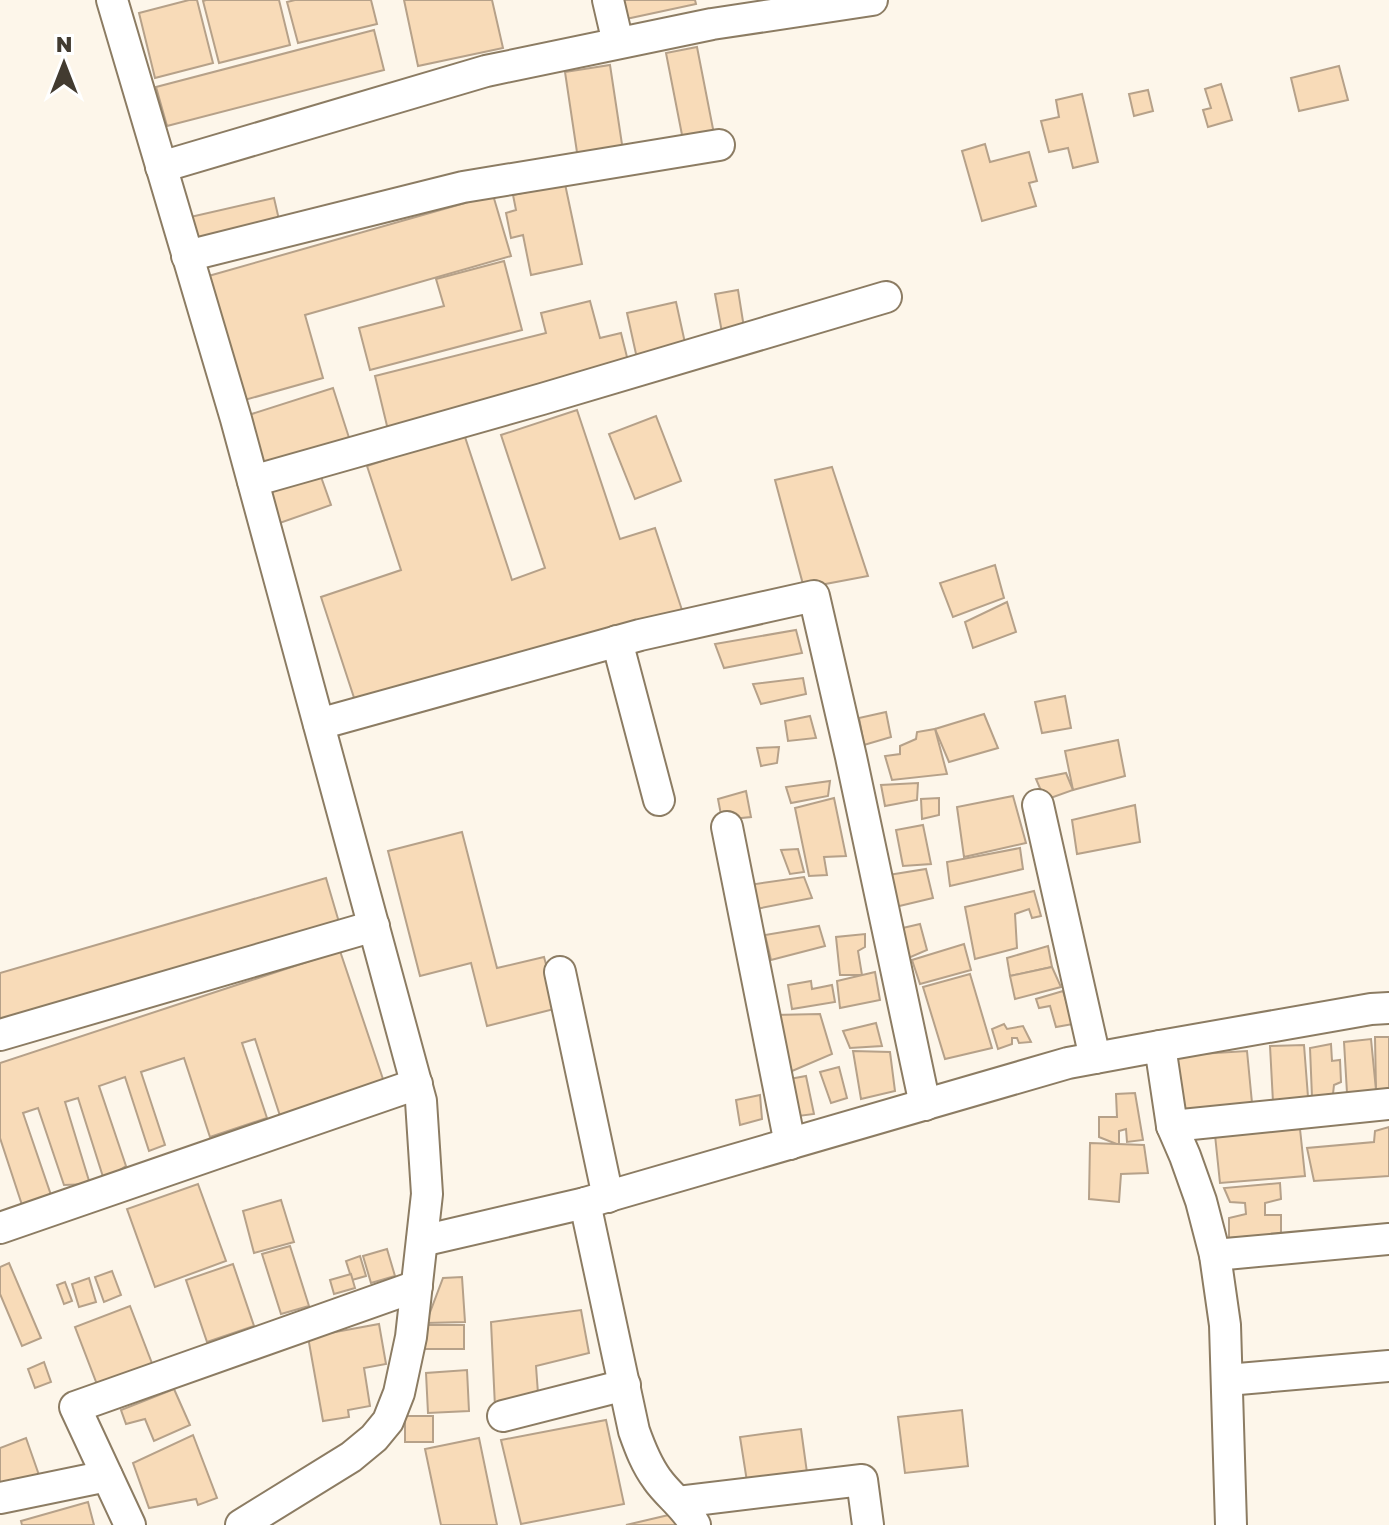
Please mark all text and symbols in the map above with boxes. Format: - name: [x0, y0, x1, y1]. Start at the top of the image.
- north arrow: [24, 24, 104, 104]
- text: N: [56, 30, 72, 57]

